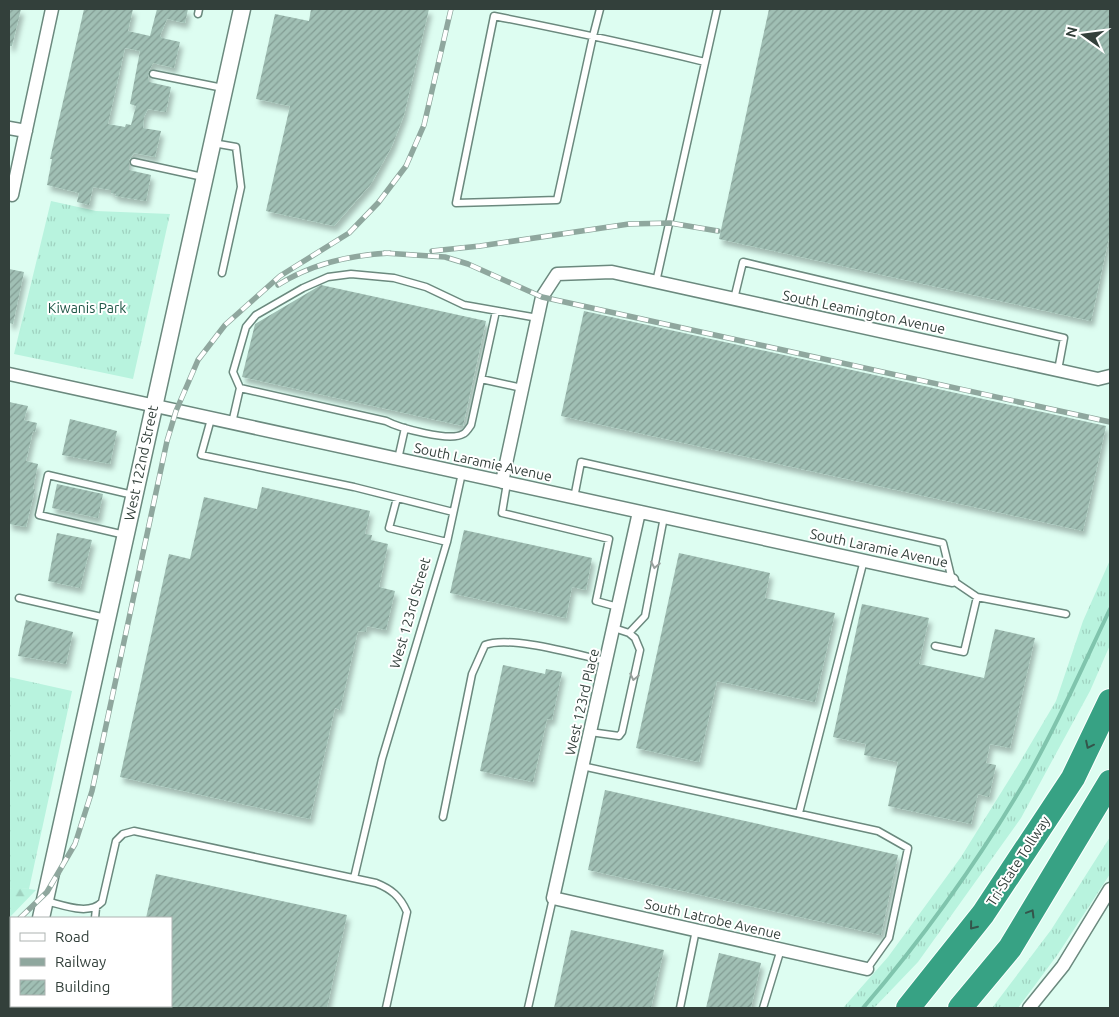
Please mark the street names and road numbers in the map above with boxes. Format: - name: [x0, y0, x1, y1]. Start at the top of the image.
- street label: South Leamington Avenue: [781, 287, 947, 337]
- street label: West 122nd Street: [121, 403, 161, 522]
- street label: South Laramie Avenue: [413, 440, 553, 484]
- street label: South Laramie Avenue: [809, 526, 949, 570]
- street label: West 123rd Street: [386, 555, 434, 670]
- street label: West 123rd Place: [562, 647, 602, 757]
- street label: Tri-State Tollway: [983, 813, 1053, 909]
- street label: South Latrobe Avenue: [643, 895, 783, 943]

